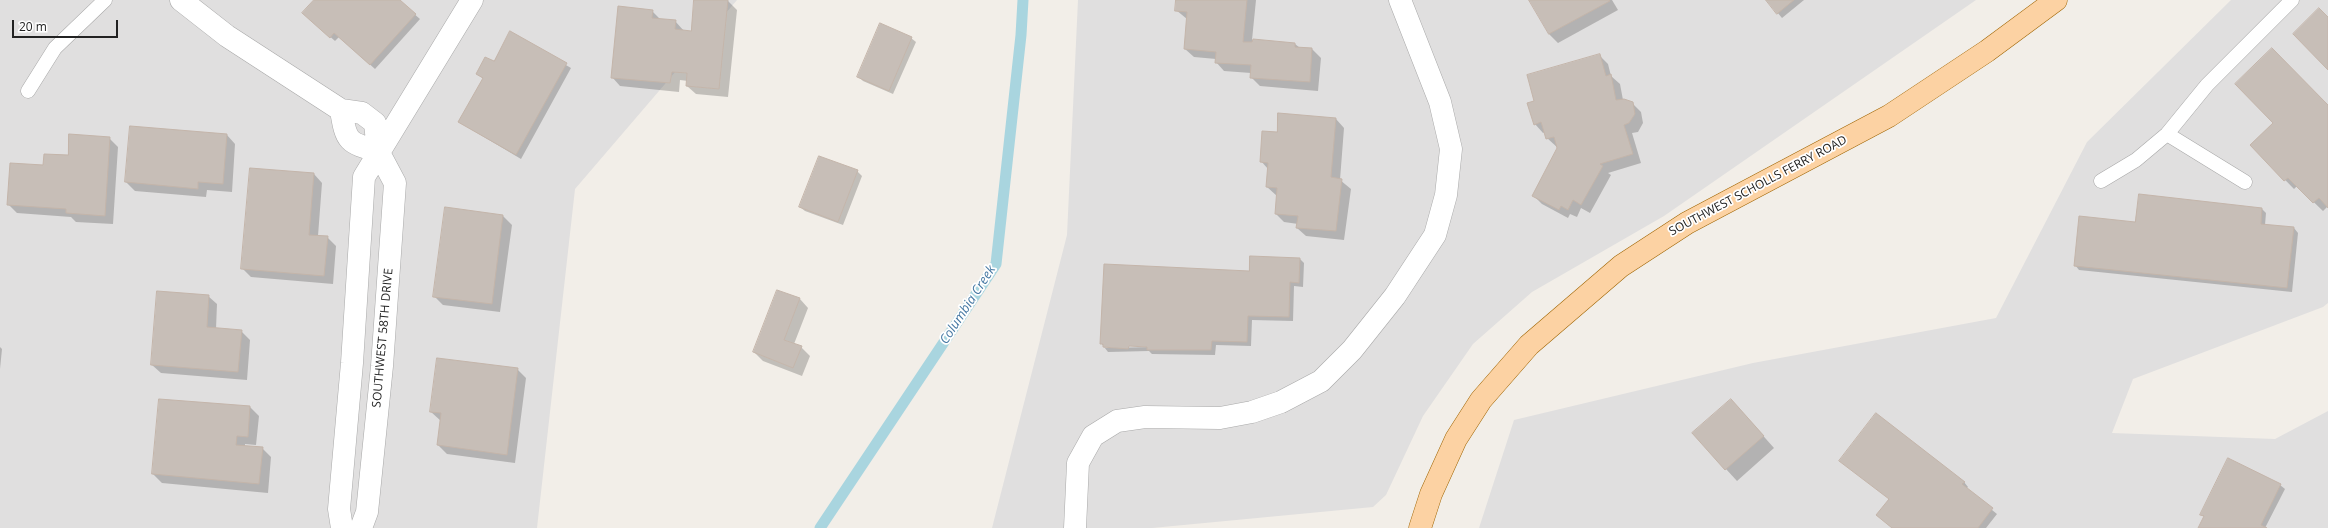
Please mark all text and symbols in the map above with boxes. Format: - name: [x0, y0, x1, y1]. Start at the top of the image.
- scale bar: [14, 12, 120, 38]
- text: 20 m: [19, 18, 47, 35]
- street label: SOUTHWEST SCHOLLS FERRY ROAD: [1667, 133, 1849, 239]
- water label: Columbia Creek: [937, 263, 999, 347]
- street label: SOUTHWEST 58TH DRIVE: [370, 268, 396, 408]

